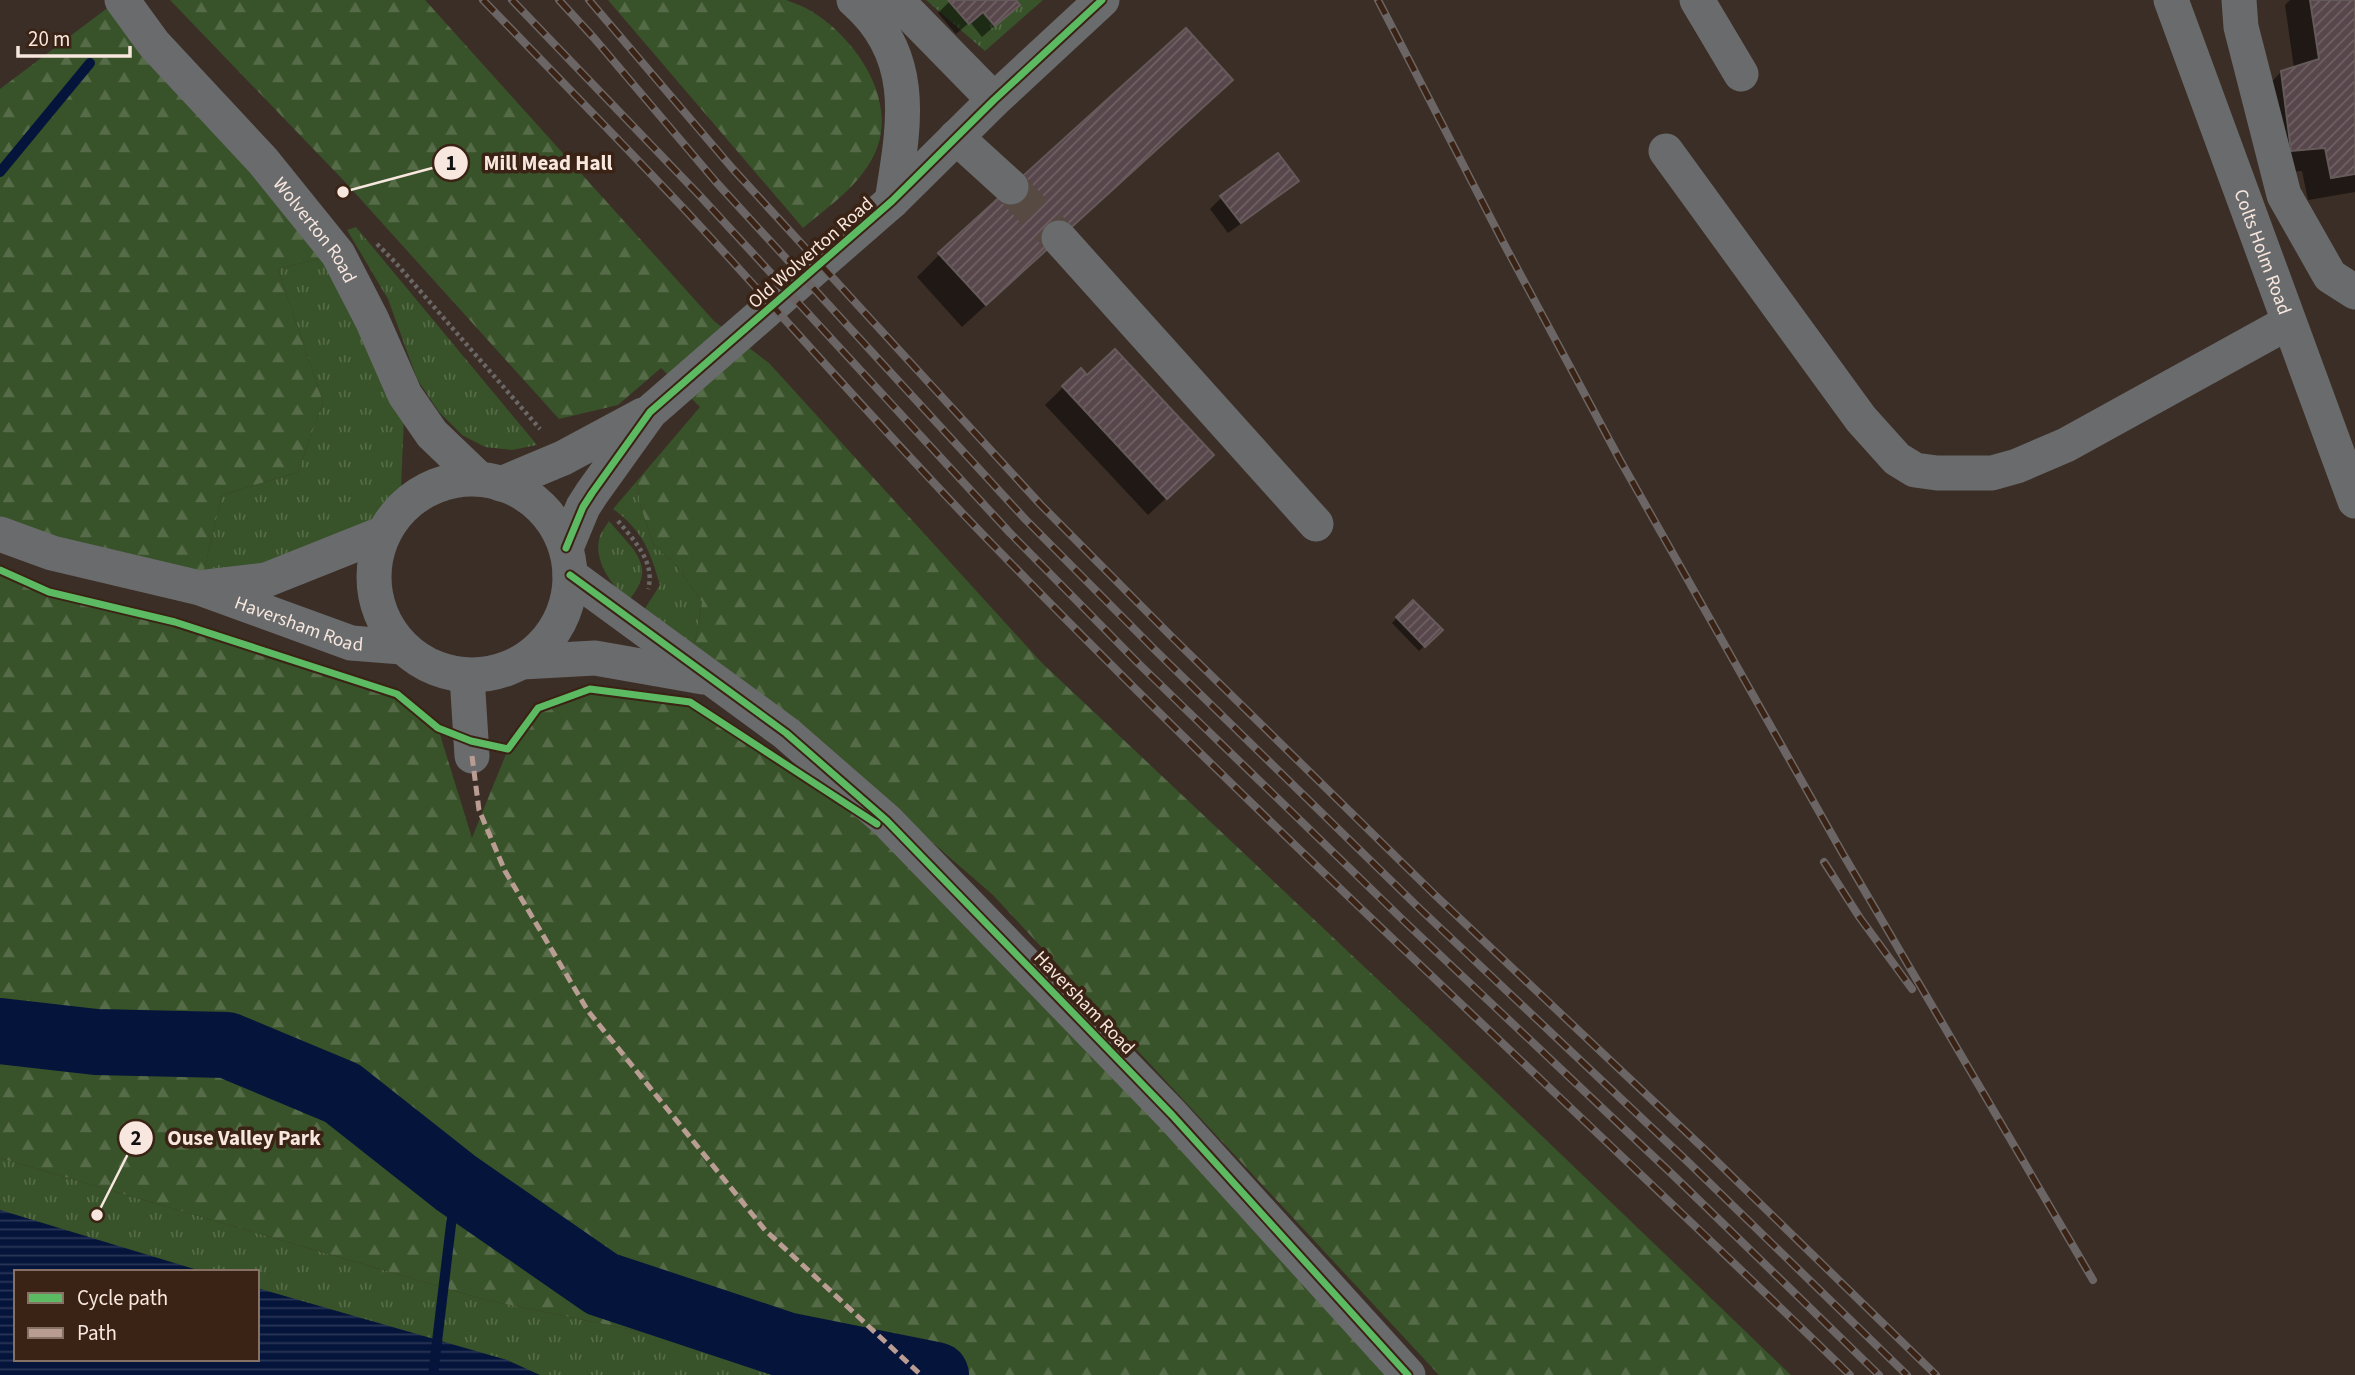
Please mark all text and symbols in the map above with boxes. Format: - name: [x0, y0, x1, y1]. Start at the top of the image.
- scale bar: [18, 14, 130, 58]
- text: 20 m: [28, 24, 70, 54]
- callout: Mill Mead Hall: [434, 142, 626, 184]
- text: 1: [445, 148, 457, 178]
- text: Mill Mead Hall: [483, 148, 613, 178]
- street label: Wolverton Road: [266, 172, 363, 288]
- street label: Colts Holm Road: [2227, 185, 2297, 319]
- street label: Old Wolverton Road: [742, 191, 880, 315]
- street label: Haversham Road: [231, 590, 364, 659]
- street label: Haversham Road: [1027, 945, 1140, 1061]
- callout: Ouse Valley Park: [119, 1117, 335, 1159]
- text: 2: [130, 1123, 142, 1153]
- text: Ouse Valley Park: [167, 1123, 321, 1153]
- legend: [14, 1270, 259, 1361]
- text: Cycle path: [77, 1283, 168, 1313]
- text: Path: [77, 1318, 117, 1348]

